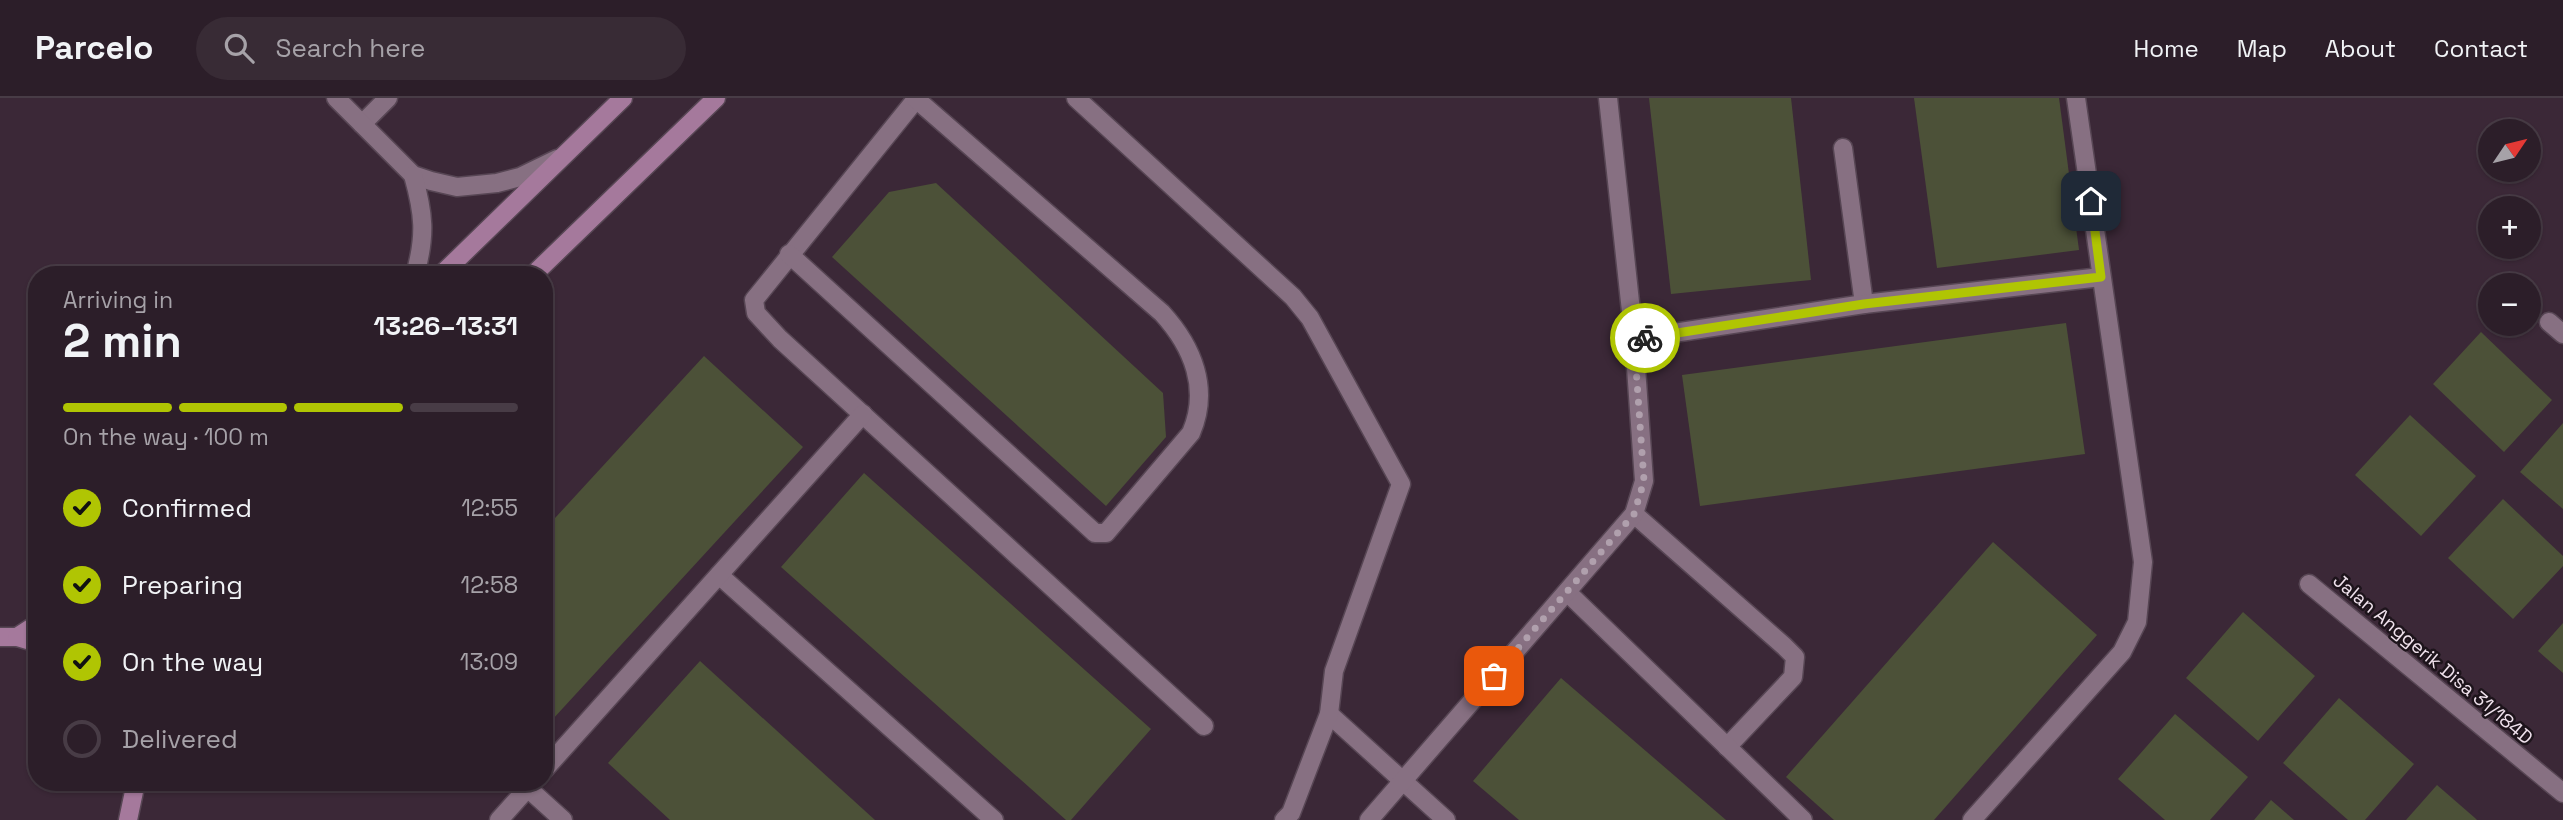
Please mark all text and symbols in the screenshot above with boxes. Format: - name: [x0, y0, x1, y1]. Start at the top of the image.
- search box: [196, 17, 686, 80]
- text: Parcelo: [35, 27, 154, 69]
- icon: search: [220, 29, 258, 67]
- text: Search here: [276, 31, 425, 65]
- text: Home: [2133, 33, 2199, 64]
- text: Map: [2237, 33, 2287, 64]
- text: About: [2325, 33, 2396, 64]
- text: Contact: [2434, 33, 2528, 64]
- north arrow: [2478, 119, 2541, 182]
- map controls: [2478, 119, 2541, 336]
- pin: [2061, 171, 2121, 231]
- icon: home: [2072, 182, 2110, 220]
- button: +: [2478, 196, 2541, 259]
- button: −: [2478, 273, 2541, 336]
- text: Arriving in: [63, 285, 173, 315]
- courier: [1610, 303, 1680, 373]
- text: 13:26–13:31: [374, 309, 518, 343]
- text: 2 min: [63, 312, 182, 370]
- icon: bike: [1626, 319, 1664, 357]
- text: On the way · 100 m: [63, 422, 269, 452]
- icon: check: [63, 489, 101, 527]
- text: Confirmed: [122, 491, 252, 525]
- text: 12:55: [461, 493, 518, 523]
- icon: check: [63, 566, 101, 604]
- text: Preparing: [122, 568, 243, 602]
- street label: Jalan Anggerik Disa 31/184D: [2328, 568, 2538, 750]
- text: 12:58: [461, 570, 518, 600]
- icon: check: [63, 643, 101, 681]
- text: On the way: [122, 645, 263, 679]
- pin: [1464, 646, 1524, 706]
- text: 13:09: [460, 647, 518, 677]
- icon: bag: [1475, 657, 1513, 695]
- text: Delivered: [122, 722, 238, 756]

